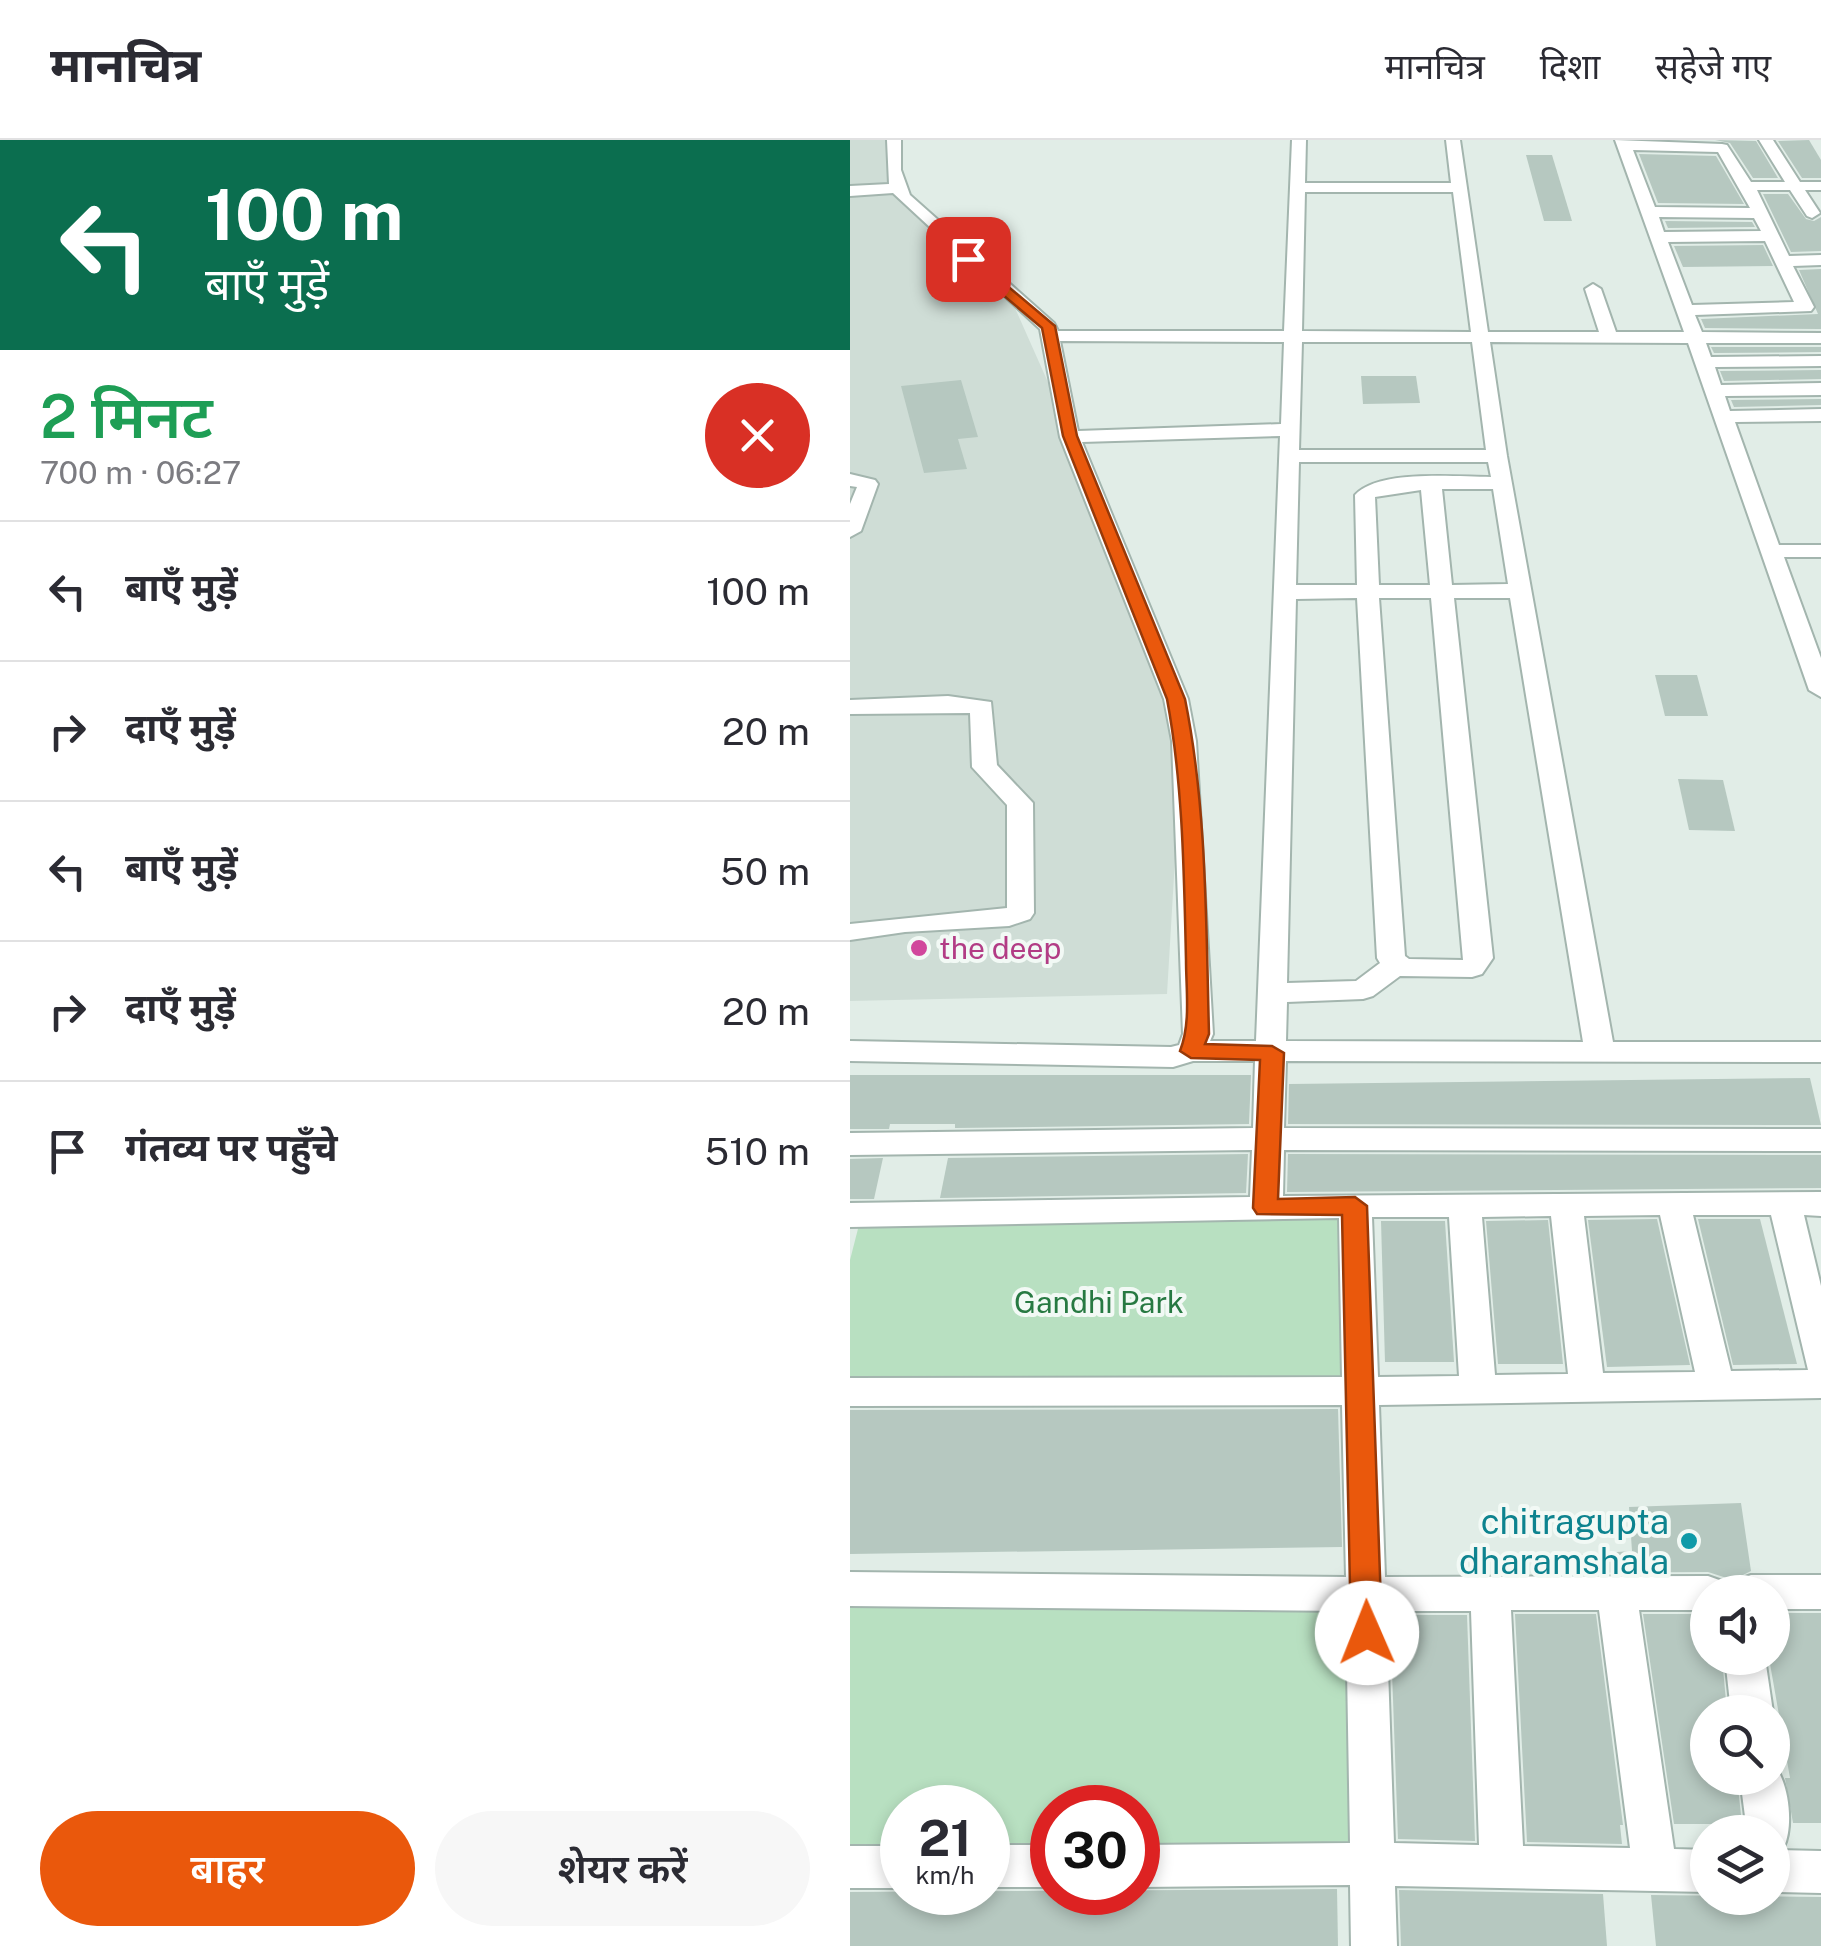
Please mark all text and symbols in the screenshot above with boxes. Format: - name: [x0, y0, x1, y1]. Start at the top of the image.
- text: मानचित्र: [50, 36, 201, 93]
- text: मानचित्र: [1385, 46, 1485, 87]
- text: दिशा: [1540, 46, 1600, 87]
- text: सहेजे गए: [1655, 46, 1771, 87]
- text: 100 m: [205, 173, 403, 256]
- icon: left: [40, 180, 170, 310]
- pin: [926, 217, 1011, 302]
- icon: arrive: [941, 232, 996, 287]
- text: बाएँ मुड़ें: [205, 257, 329, 310]
- text: 2 मिनट: [40, 381, 213, 452]
- button: close: [705, 383, 810, 488]
- text: 700 m · 06:27: [40, 454, 241, 491]
- icon: left: [40, 564, 95, 619]
- text: बाएँ मुड़ें: [125, 565, 238, 610]
- text: 100 m: [706, 569, 810, 614]
- icon: right: [40, 704, 95, 759]
- text: दाएँ मुड़ें: [125, 705, 236, 750]
- text: 20 m: [722, 709, 810, 754]
- icon: left: [40, 844, 95, 899]
- text: बाएँ मुड़ें: [125, 845, 238, 890]
- text: 50 m: [720, 849, 810, 894]
- place label: the deep: [939, 930, 1061, 966]
- marker: the deep: [908, 937, 930, 959]
- icon: right: [40, 984, 95, 1039]
- text: दाएँ मुड़ें: [125, 985, 236, 1030]
- text: 20 m: [722, 989, 810, 1034]
- icon: arrive: [40, 1124, 95, 1179]
- text: गंतव्य पर पहुँचे: [125, 1125, 338, 1170]
- text: 510 m: [705, 1129, 810, 1174]
- park label: Gandhi Park: [1014, 1284, 1184, 1320]
- place label: chitragupta dharamshala: [1459, 1501, 1669, 1582]
- marker: chitragupta dharamshala: [1678, 1530, 1700, 1552]
- map controls: [1690, 1575, 1790, 1915]
- button: sound: [1690, 1575, 1790, 1675]
- position arrow: [1315, 1581, 1419, 1685]
- button: search: [1690, 1695, 1790, 1795]
- speed limit sign: 30: [1030, 1785, 1160, 1915]
- text: 21: [918, 1808, 972, 1867]
- button: बाहर: [40, 1811, 415, 1926]
- button: शेयर करें: [435, 1811, 810, 1926]
- button: layers: [1690, 1815, 1790, 1915]
- text: km/h: [916, 1860, 974, 1890]

